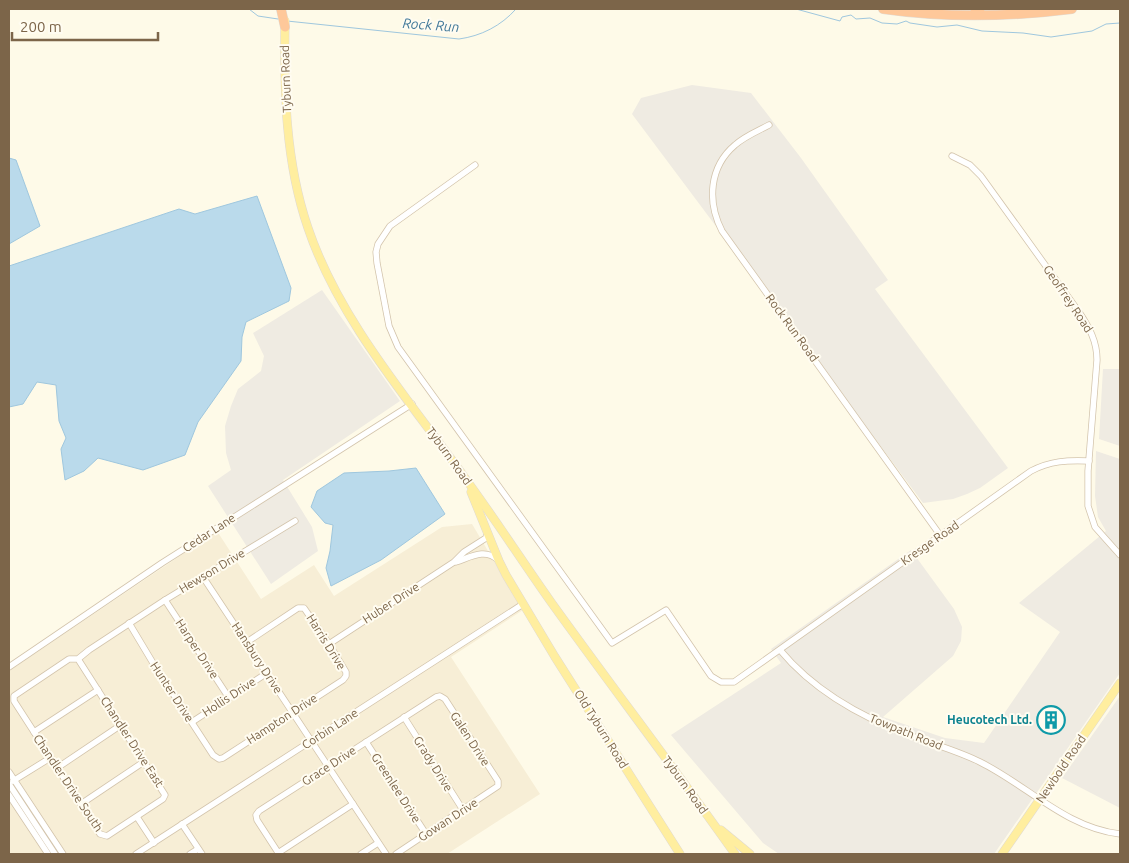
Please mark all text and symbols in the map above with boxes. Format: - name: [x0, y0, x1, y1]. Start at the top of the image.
- scale bar: [12, 10, 159, 42]
- water label: Rock Run: [402, 15, 460, 35]
- text: 200 m: [20, 18, 62, 35]
- street label: Tyburn Road: [278, 45, 293, 113]
- street label: Geoffrey Road: [1041, 263, 1096, 335]
- street label: Rock Run Road: [764, 291, 821, 364]
- street label: Tyburn Road: [424, 424, 475, 487]
- street label: Cedar Lane: [180, 511, 238, 554]
- street label: Kresge Road: [898, 518, 961, 567]
- street label: Hewson Drive: [176, 546, 247, 595]
- street label: Huber Drive: [360, 580, 421, 626]
- street label: Harris Drive: [304, 612, 349, 672]
- street label: Harper Drive: [173, 617, 221, 681]
- street label: Hansbury Drive: [230, 620, 285, 696]
- street label: Hunter Drive: [148, 659, 197, 724]
- street label: Hollis Drive: [200, 675, 258, 719]
- street label: Old Tyburn Road: [572, 687, 631, 770]
- street label: Hampton Drive: [244, 691, 319, 746]
- street label: Chandler Drive East: [98, 694, 167, 790]
- building icon: Heucotech Ltd.: [1036, 705, 1066, 735]
- street label: Corbin Lane: [299, 706, 360, 752]
- street label: Galen Drive: [448, 709, 493, 768]
- street label: Towpath Road: [868, 711, 945, 752]
- place label: Heucotech Ltd.: [947, 713, 1032, 726]
- street label: Chandler Drive South: [31, 732, 106, 834]
- street label: Newbold Road: [1033, 732, 1088, 805]
- street label: Grady Drive: [411, 734, 456, 794]
- street label: Grace Drive: [299, 743, 358, 788]
- street label: Greenlee Drive: [369, 751, 424, 825]
- street label: Tyburn Road: [660, 753, 711, 816]
- street label: Gowan Drive: [416, 796, 480, 844]

